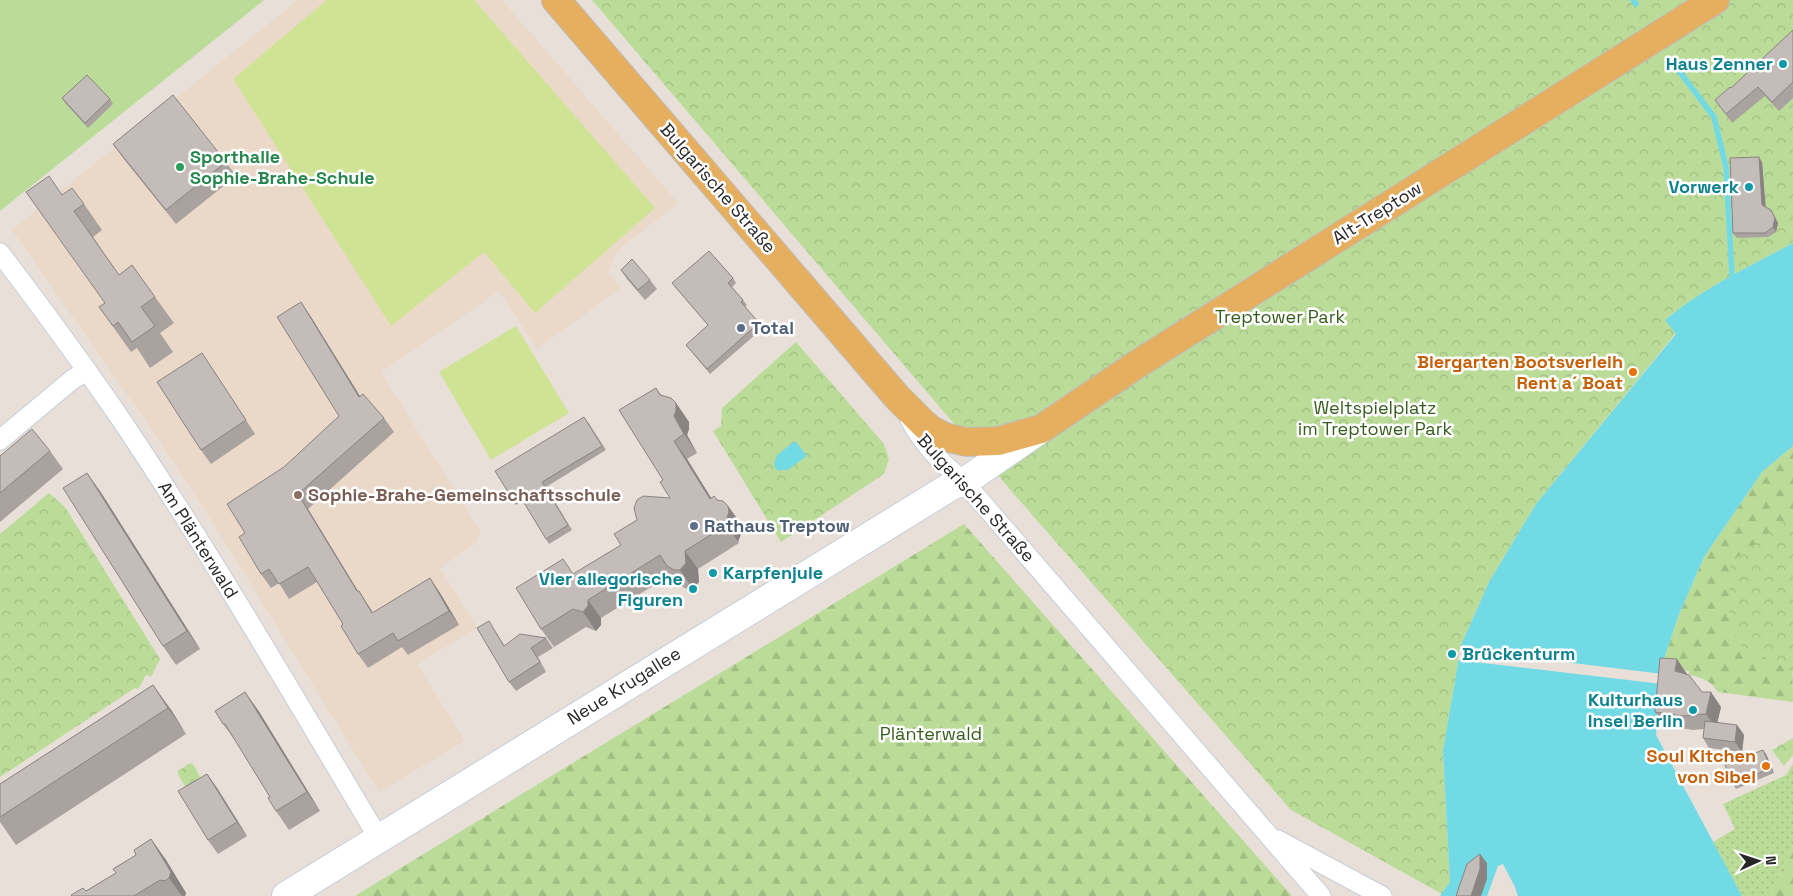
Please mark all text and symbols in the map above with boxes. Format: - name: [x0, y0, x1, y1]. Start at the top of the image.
- place label: Haus Zenner: [1666, 52, 1773, 75]
- marker: Haus Zenner: [1777, 58, 1789, 70]
- street label: Bulgarische Straße: [656, 118, 781, 258]
- place label: Sporthalle Sophie-Brahe-Schule: [190, 145, 375, 189]
- marker: Sporthalle Sophie-Brahe-Schule: [174, 161, 186, 173]
- place label: Vorwerk: [1669, 175, 1739, 198]
- street label: Alt-Treptow: [1328, 176, 1426, 249]
- marker: Vorwerk: [1743, 181, 1755, 193]
- park label: Treptower Park: [1215, 305, 1345, 328]
- place label: Total: [751, 316, 794, 339]
- marker: Total: [735, 322, 747, 334]
- place label: Biergarten Bootsverleih Rent a´ Boat: [1417, 350, 1623, 394]
- marker: Biergarten Bootsverleih Rent a´ Boat: [1627, 366, 1639, 378]
- park label: Weltspielplatz im Treptower Park: [1298, 396, 1452, 440]
- street label: Bulgarische Straße: [913, 429, 1040, 567]
- street label: Am Plänterwald: [153, 477, 244, 603]
- place label: Sophie-Brahe-Gemeinschaftsschule: [308, 483, 621, 506]
- marker: Sophie-Brahe-Gemeinschaftsschule: [292, 489, 304, 501]
- place label: Rathaus Treptow: [704, 514, 850, 537]
- marker: Rathaus Treptow: [688, 520, 700, 532]
- place label: Karpfenjule: [723, 561, 823, 584]
- place label: Vier allegorische Figuren: [539, 567, 683, 611]
- marker: Karpfenjule: [707, 567, 719, 579]
- marker: Vier allegorische Figuren: [687, 583, 699, 595]
- street label: Neue Krugallee: [563, 641, 685, 730]
- place label: Brückenturm: [1462, 642, 1575, 665]
- marker: Brückenturm: [1446, 648, 1458, 660]
- place label: Kulturhaus Insel Berlin: [1588, 688, 1683, 732]
- marker: Kulturhaus Insel Berlin: [1687, 704, 1699, 716]
- park label: Plänterwald: [880, 722, 982, 745]
- place label: Soul Kitchen von Sibel: [1647, 744, 1756, 788]
- marker: Soul Kitchen von Sibel: [1760, 760, 1772, 772]
- north arrow: [1733, 836, 1783, 886]
- text: N: [1762, 855, 1780, 865]

